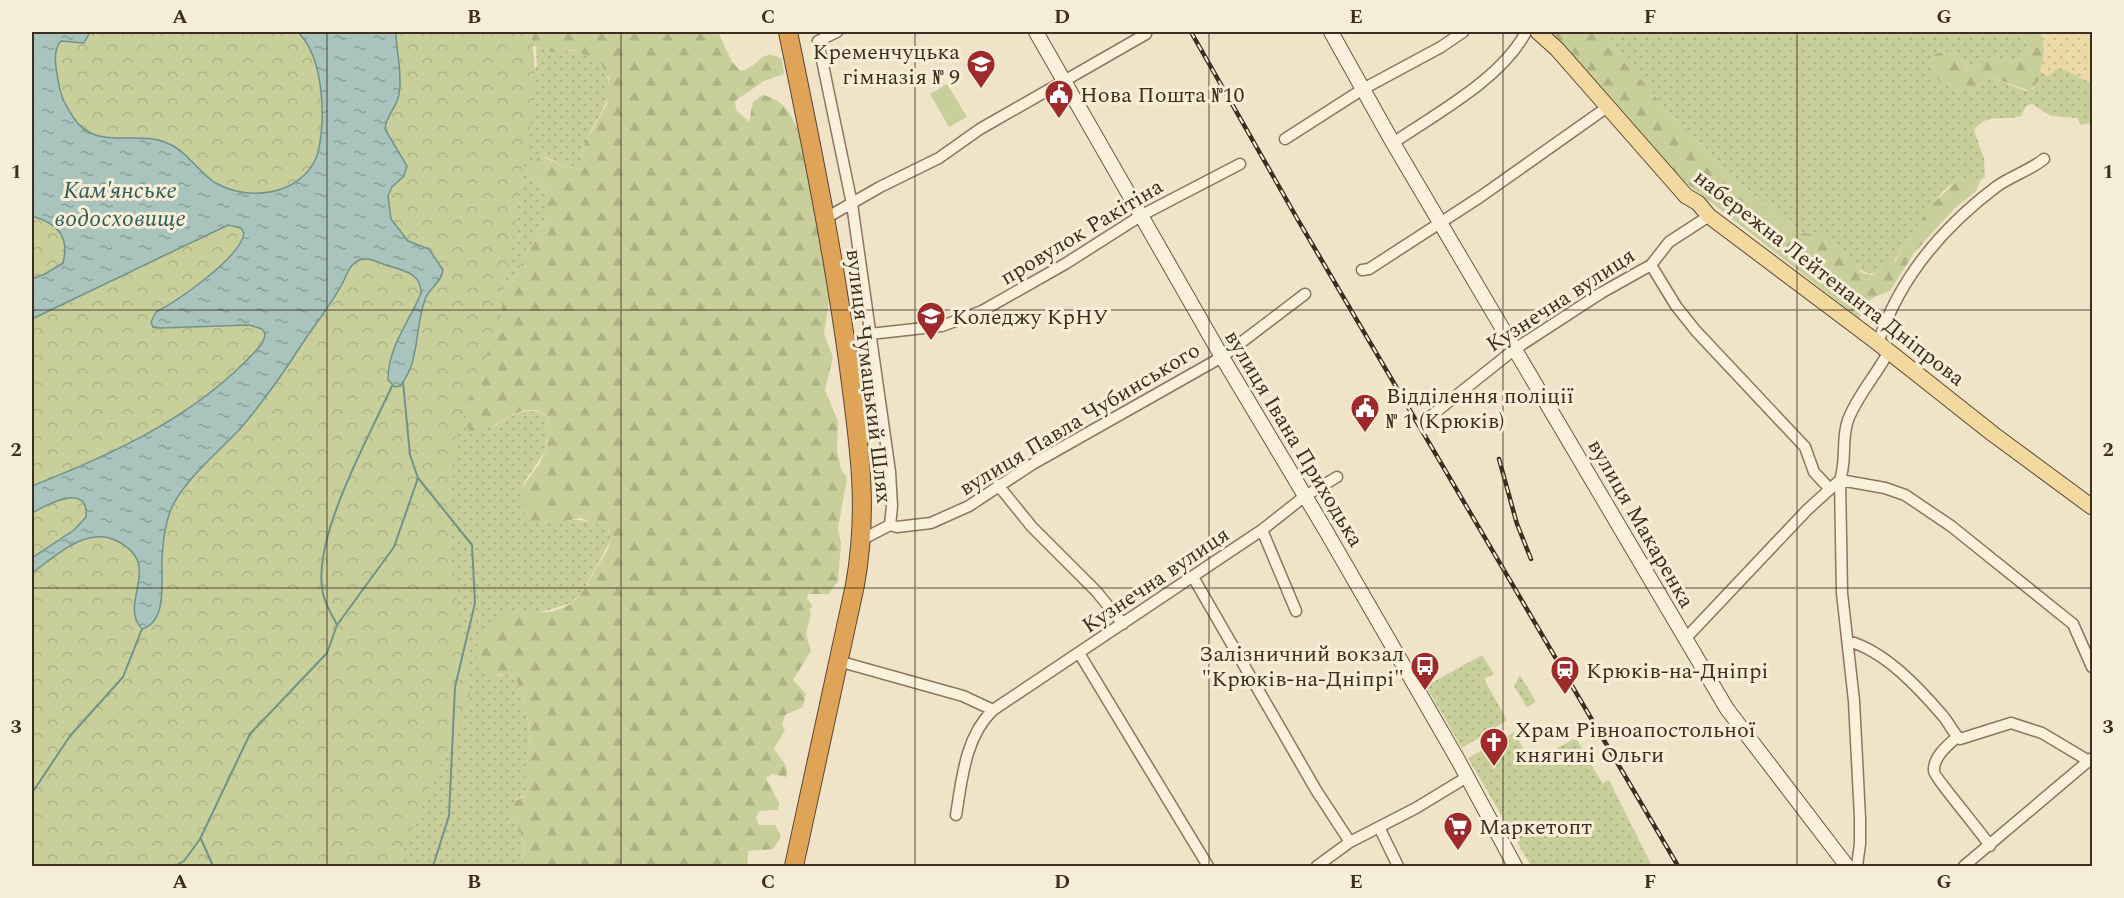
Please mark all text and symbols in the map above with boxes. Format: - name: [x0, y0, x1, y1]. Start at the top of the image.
- text: A: [172, 2, 188, 32]
- text: B: [467, 2, 481, 32]
- text: C: [761, 2, 775, 32]
- text: D: [1054, 2, 1070, 32]
- text: E: [1349, 2, 1363, 32]
- text: F: [1644, 2, 1656, 32]
- text: G: [1936, 2, 1952, 32]
- place label: Кременчуцька гімназія № 9: [813, 36, 960, 94]
- school or university icon: Кременчуцька гімназія № 9: [965, 48, 997, 90]
- public building icon: Нова Пошта №10: [1043, 78, 1075, 120]
- place label: Нова Пошта №10: [1080, 79, 1244, 112]
- text: 1: [10, 157, 22, 187]
- text: 1: [2102, 157, 2114, 187]
- street label: набережна Лейтенанта Дніпрова: [1686, 162, 1972, 395]
- street label: провулок Ракітіна: [994, 170, 1170, 294]
- water label: Кам'янське водосховище: [54, 173, 186, 237]
- street label: Кузнечна вулиця: [1480, 240, 1642, 361]
- street label: вулиця Чумацький Шлях: [837, 247, 900, 505]
- school or university icon: Коледжу КрНУ: [915, 300, 947, 342]
- place label: Коледжу КрНУ: [952, 301, 1109, 334]
- street label: вулиця Івана Приходька: [1216, 324, 1372, 554]
- street label: вулиця Павла Чубинського: [953, 334, 1207, 504]
- place label: Відділення поліції № 1 (Крюків): [1386, 380, 1574, 438]
- public building icon: Відділення поліції № 1 (Крюків): [1349, 392, 1381, 434]
- street label: вулиця Макаренка: [1579, 433, 1703, 615]
- text: 2: [10, 435, 22, 465]
- text: 2: [2102, 435, 2114, 465]
- street label: Кузнечна вулиця: [1075, 518, 1236, 642]
- place label: Залізничний вокзал "Крюкiв-на-Днiпрi": [1199, 638, 1404, 696]
- bus stop icon: Залізничний вокзал "Крюкiв-на-Днiпрi": [1409, 650, 1441, 692]
- station icon: Крюків-на-Дніпрі: [1549, 654, 1581, 696]
- place label: Крюків-на-Дніпрі: [1586, 655, 1768, 688]
- text: 3: [10, 712, 22, 742]
- text: 3: [2102, 712, 2114, 742]
- place label: Храм Рівноапостольної княгині Ольги: [1515, 714, 1756, 772]
- church icon: Храм Рівноапостольної княгині Ольги: [1478, 726, 1510, 768]
- supermarket icon: Маркетопт: [1442, 810, 1474, 852]
- place label: Маркетопт: [1479, 811, 1592, 844]
- text: A: [172, 867, 188, 897]
- text: B: [467, 867, 481, 897]
- text: C: [761, 867, 775, 897]
- text: D: [1054, 867, 1070, 897]
- text: E: [1349, 867, 1363, 897]
- text: F: [1644, 867, 1656, 897]
- text: G: [1936, 867, 1952, 897]

